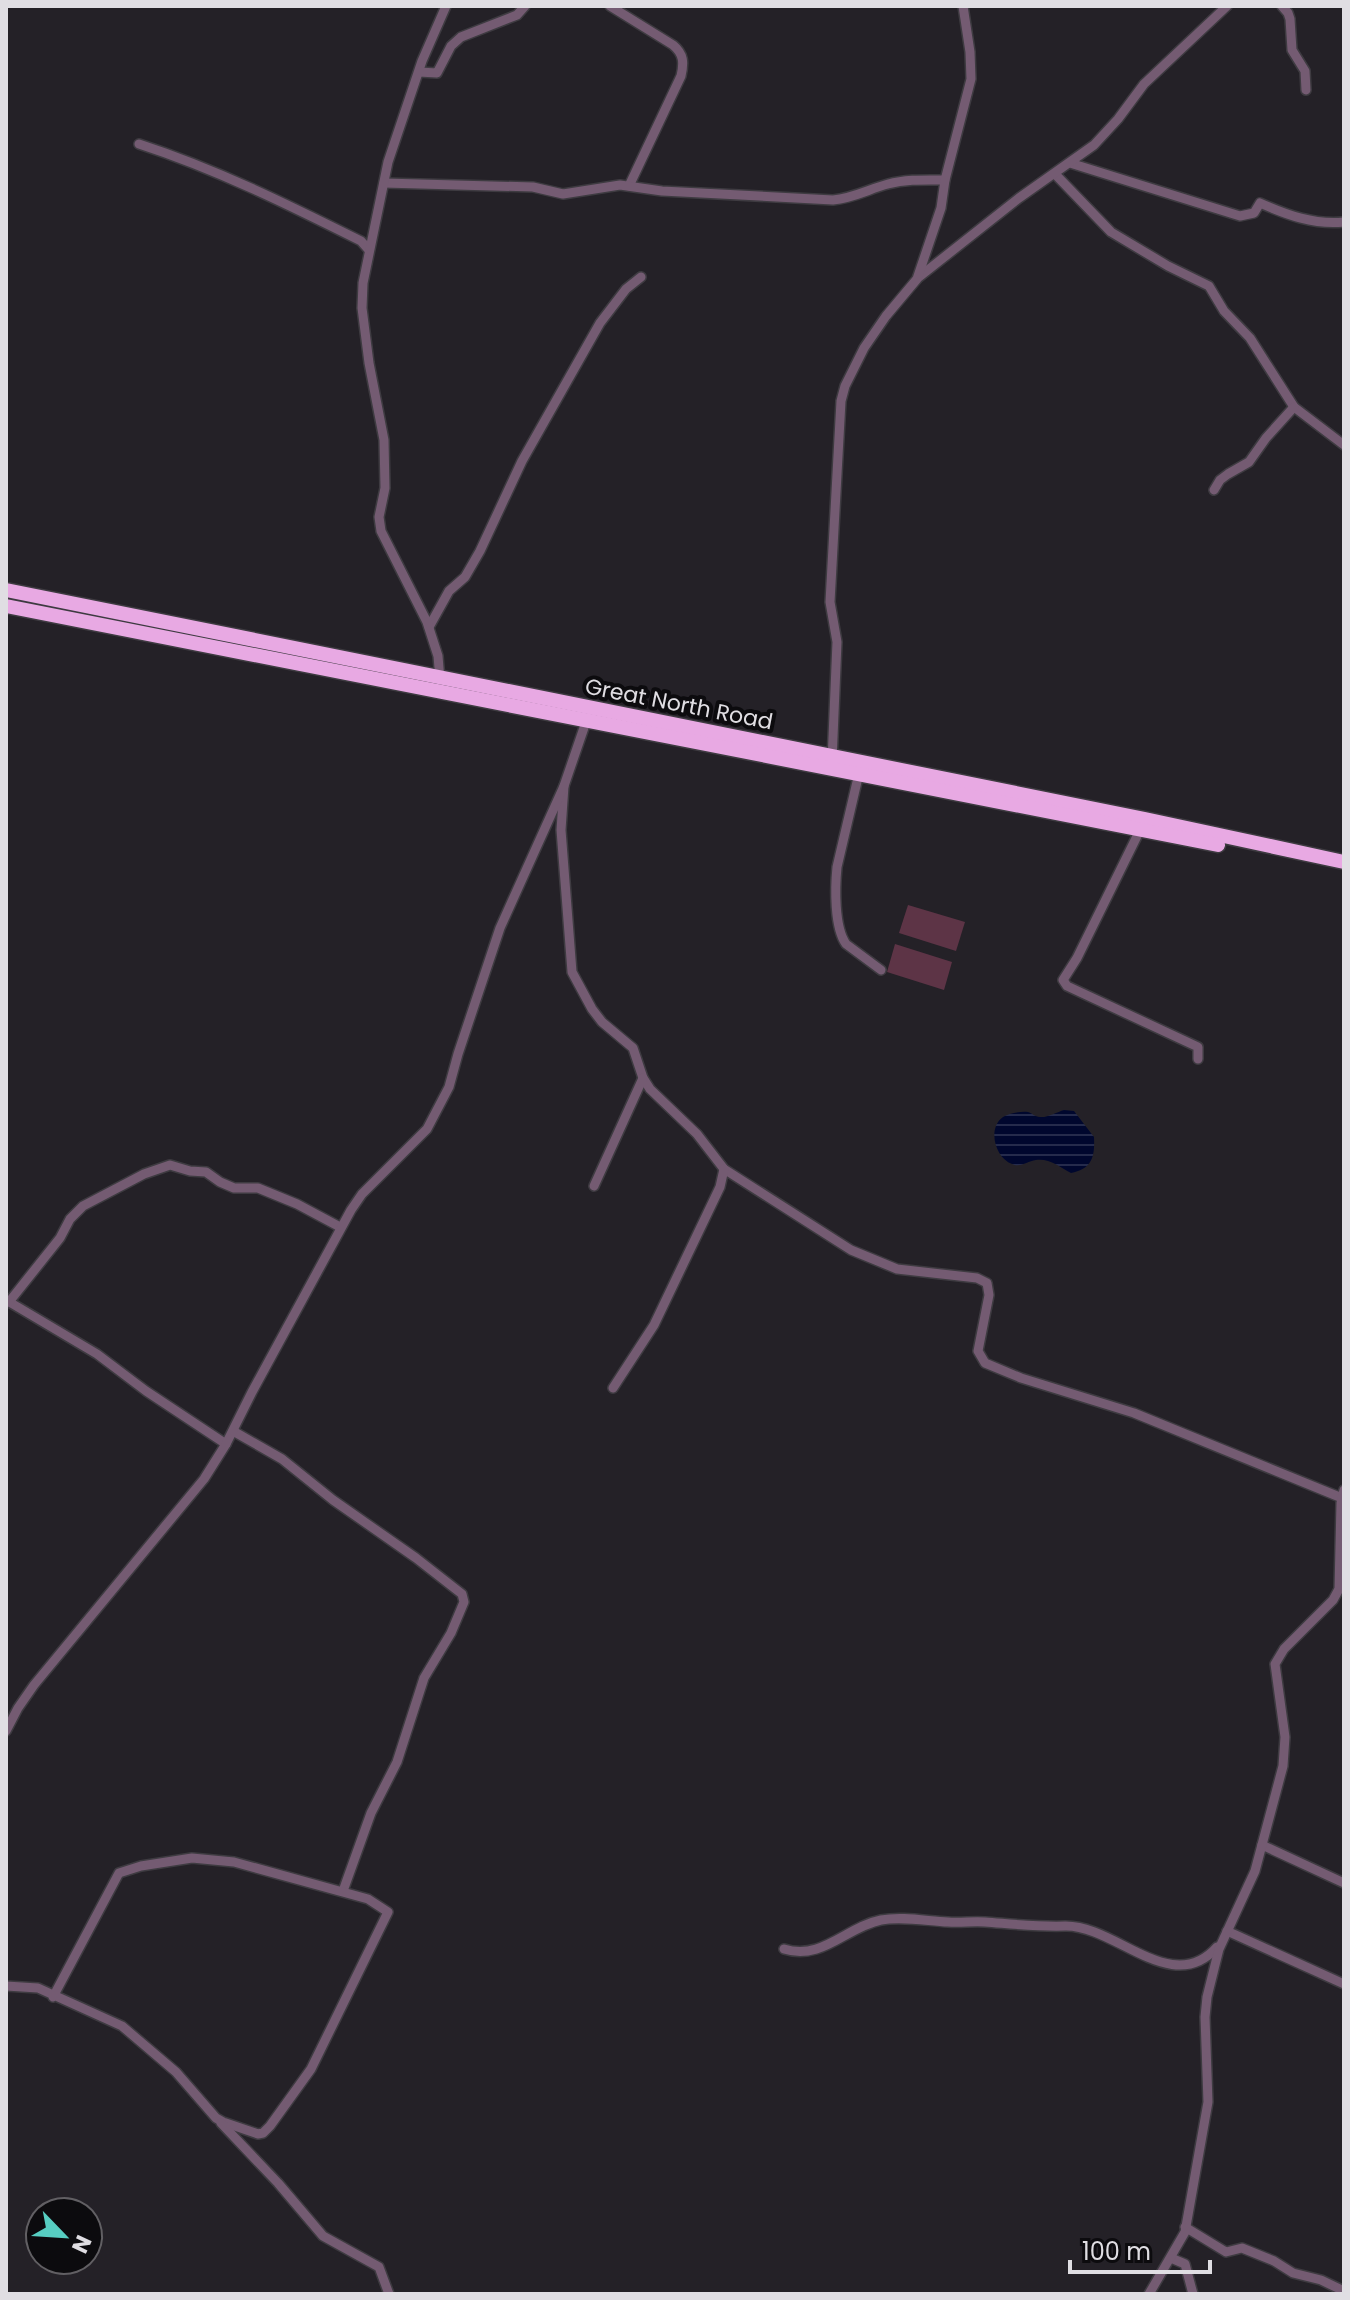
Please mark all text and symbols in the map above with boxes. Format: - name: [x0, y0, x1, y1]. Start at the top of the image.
- street label: Great North Road: [582, 671, 776, 737]
- north arrow: [24, 2196, 104, 2276]
- scale bar: [1070, 2224, 1210, 2274]
- text: N: [64, 2230, 99, 2258]
- text: 100 m: [1082, 2235, 1151, 2268]

